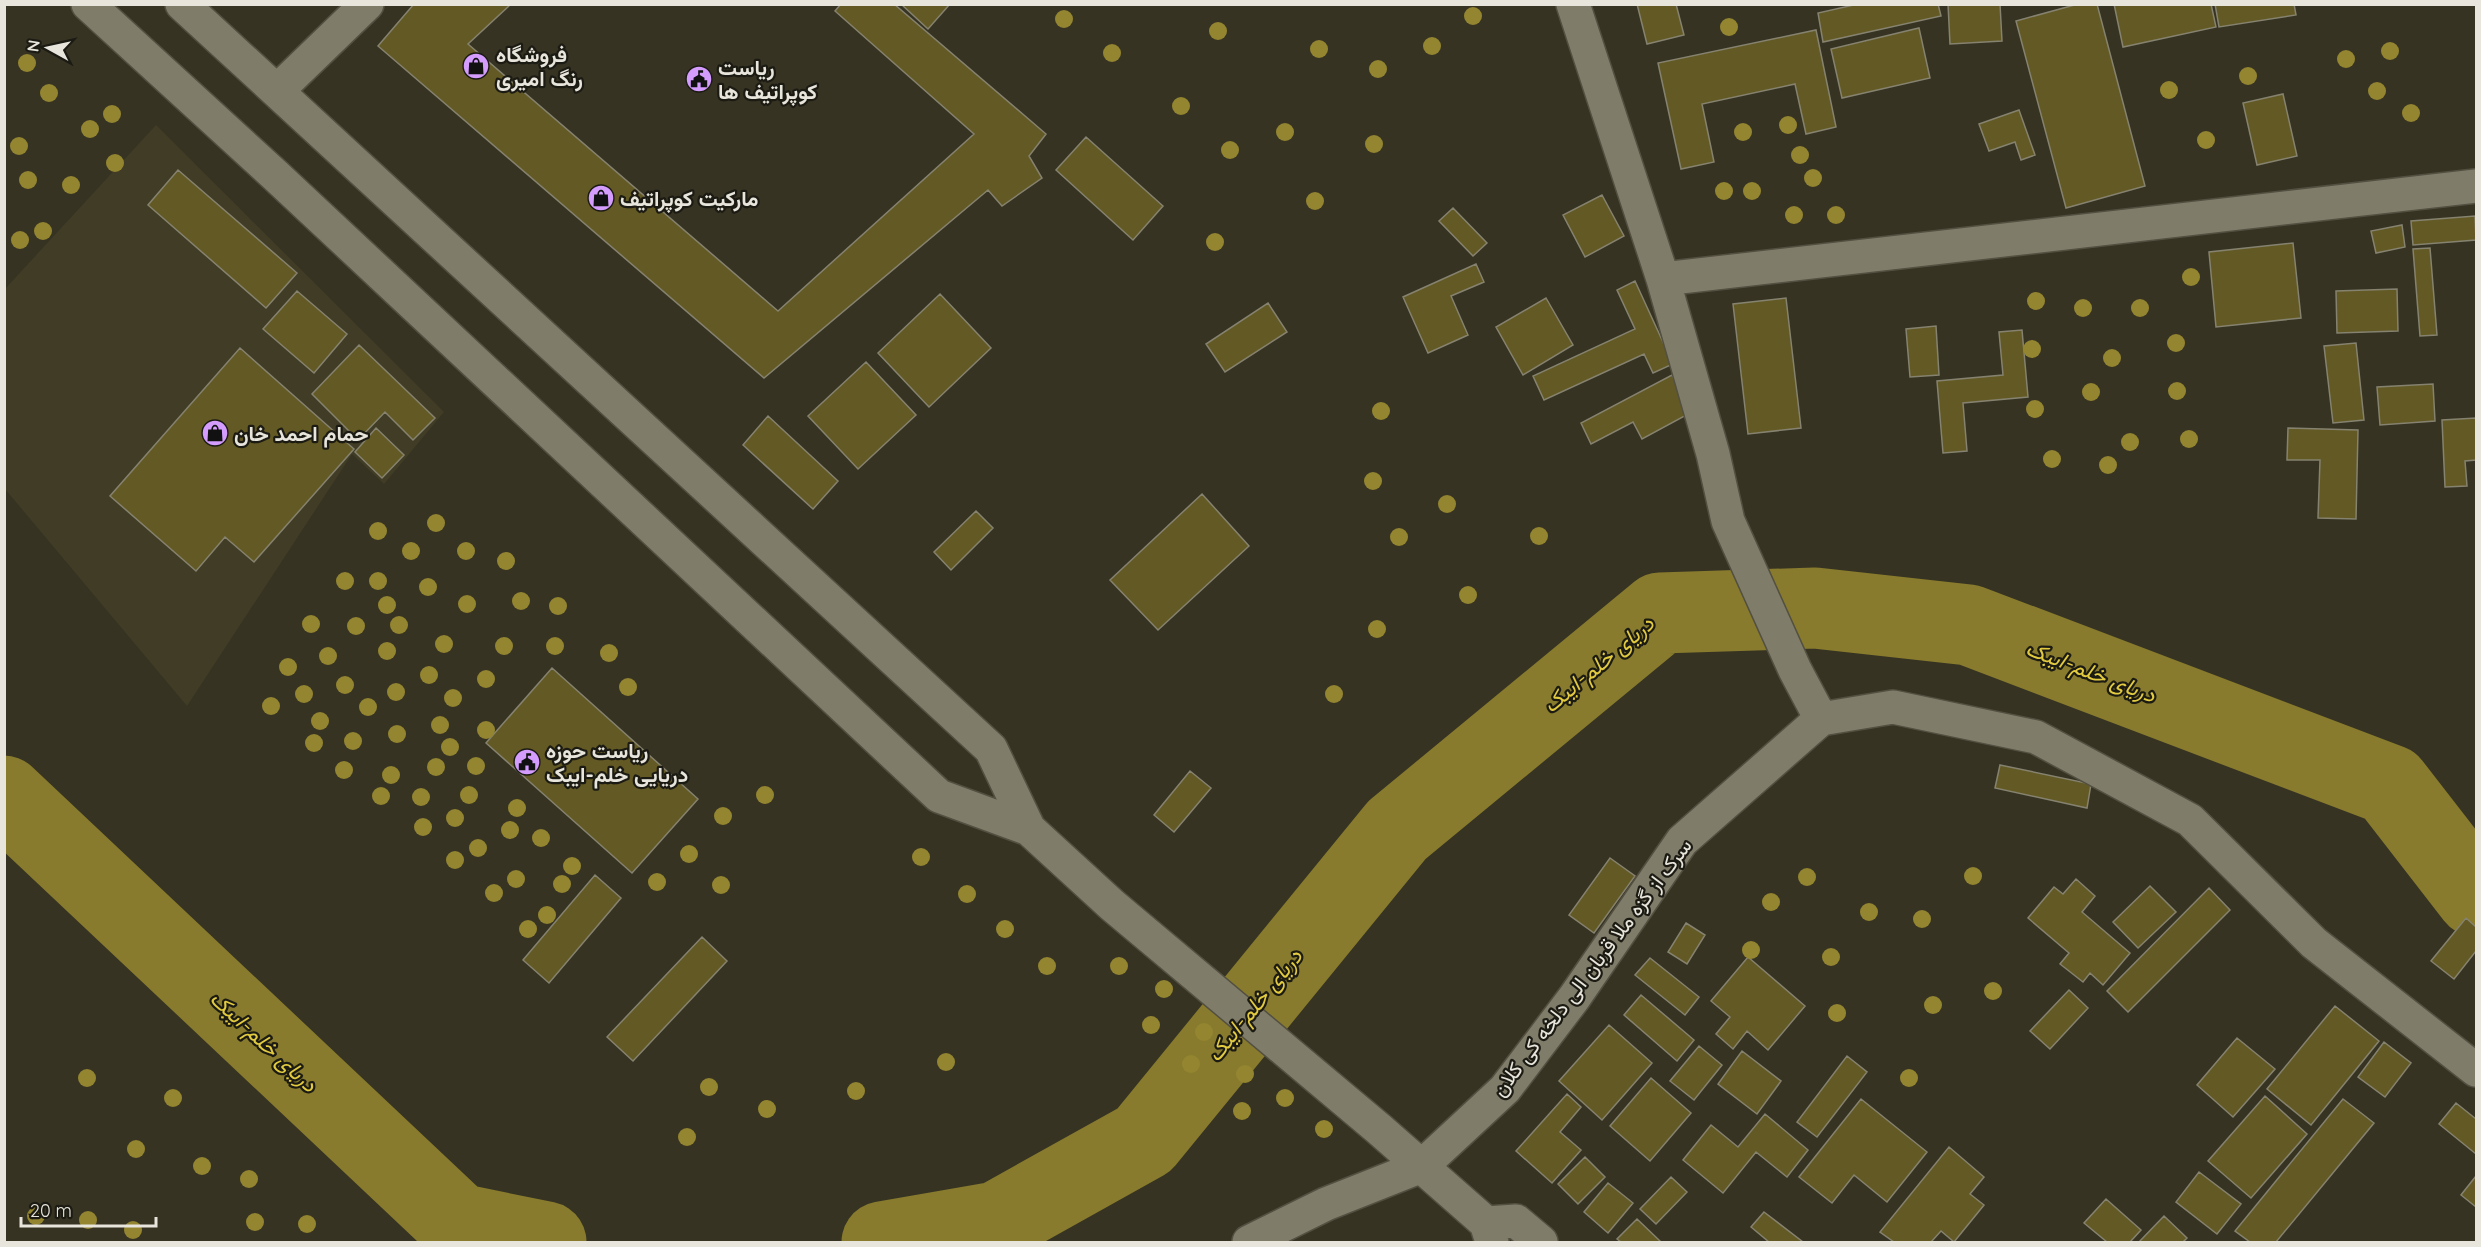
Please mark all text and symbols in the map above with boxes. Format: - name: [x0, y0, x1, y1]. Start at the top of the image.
- north arrow: [18, 18, 78, 78]
- text: N: [22, 39, 44, 53]
- place label: فروشگاه رنگ امیری: [496, 41, 583, 92]
- shop icon: فروشگاه رنگ امیری: [461, 51, 491, 81]
- place label: ریاست کوپراتیف ها: [718, 54, 817, 106]
- public building icon: ریاست کوپراتیف ها: [684, 64, 714, 94]
- shop icon: مارکیت کوپراتیف: [586, 183, 616, 213]
- place label: مارکیت کوپراتیف: [620, 185, 758, 213]
- shop icon: حمام احمد خان: [200, 418, 230, 448]
- place label: حمام احمد خان: [234, 420, 369, 448]
- water label: دریای خلم-ایبک: [1537, 609, 1660, 719]
- water label: دریای خلم-ایبک: [2022, 633, 2160, 710]
- place label: ریاست حوزه دریایی خلم-ایبک: [546, 737, 688, 789]
- public building icon: ریاست حوزه دریایی خلم-ایبک: [512, 747, 542, 777]
- street label: سرک از گزه ملا قربان الی دلخه کی کلان: [1485, 833, 1697, 1102]
- water label: دریای خلم-ایبک: [1200, 943, 1309, 1068]
- water label: دریای خلم-ایبک: [204, 984, 324, 1099]
- scale bar: [21, 1190, 156, 1228]
- text: 20 m: [30, 1199, 72, 1222]

